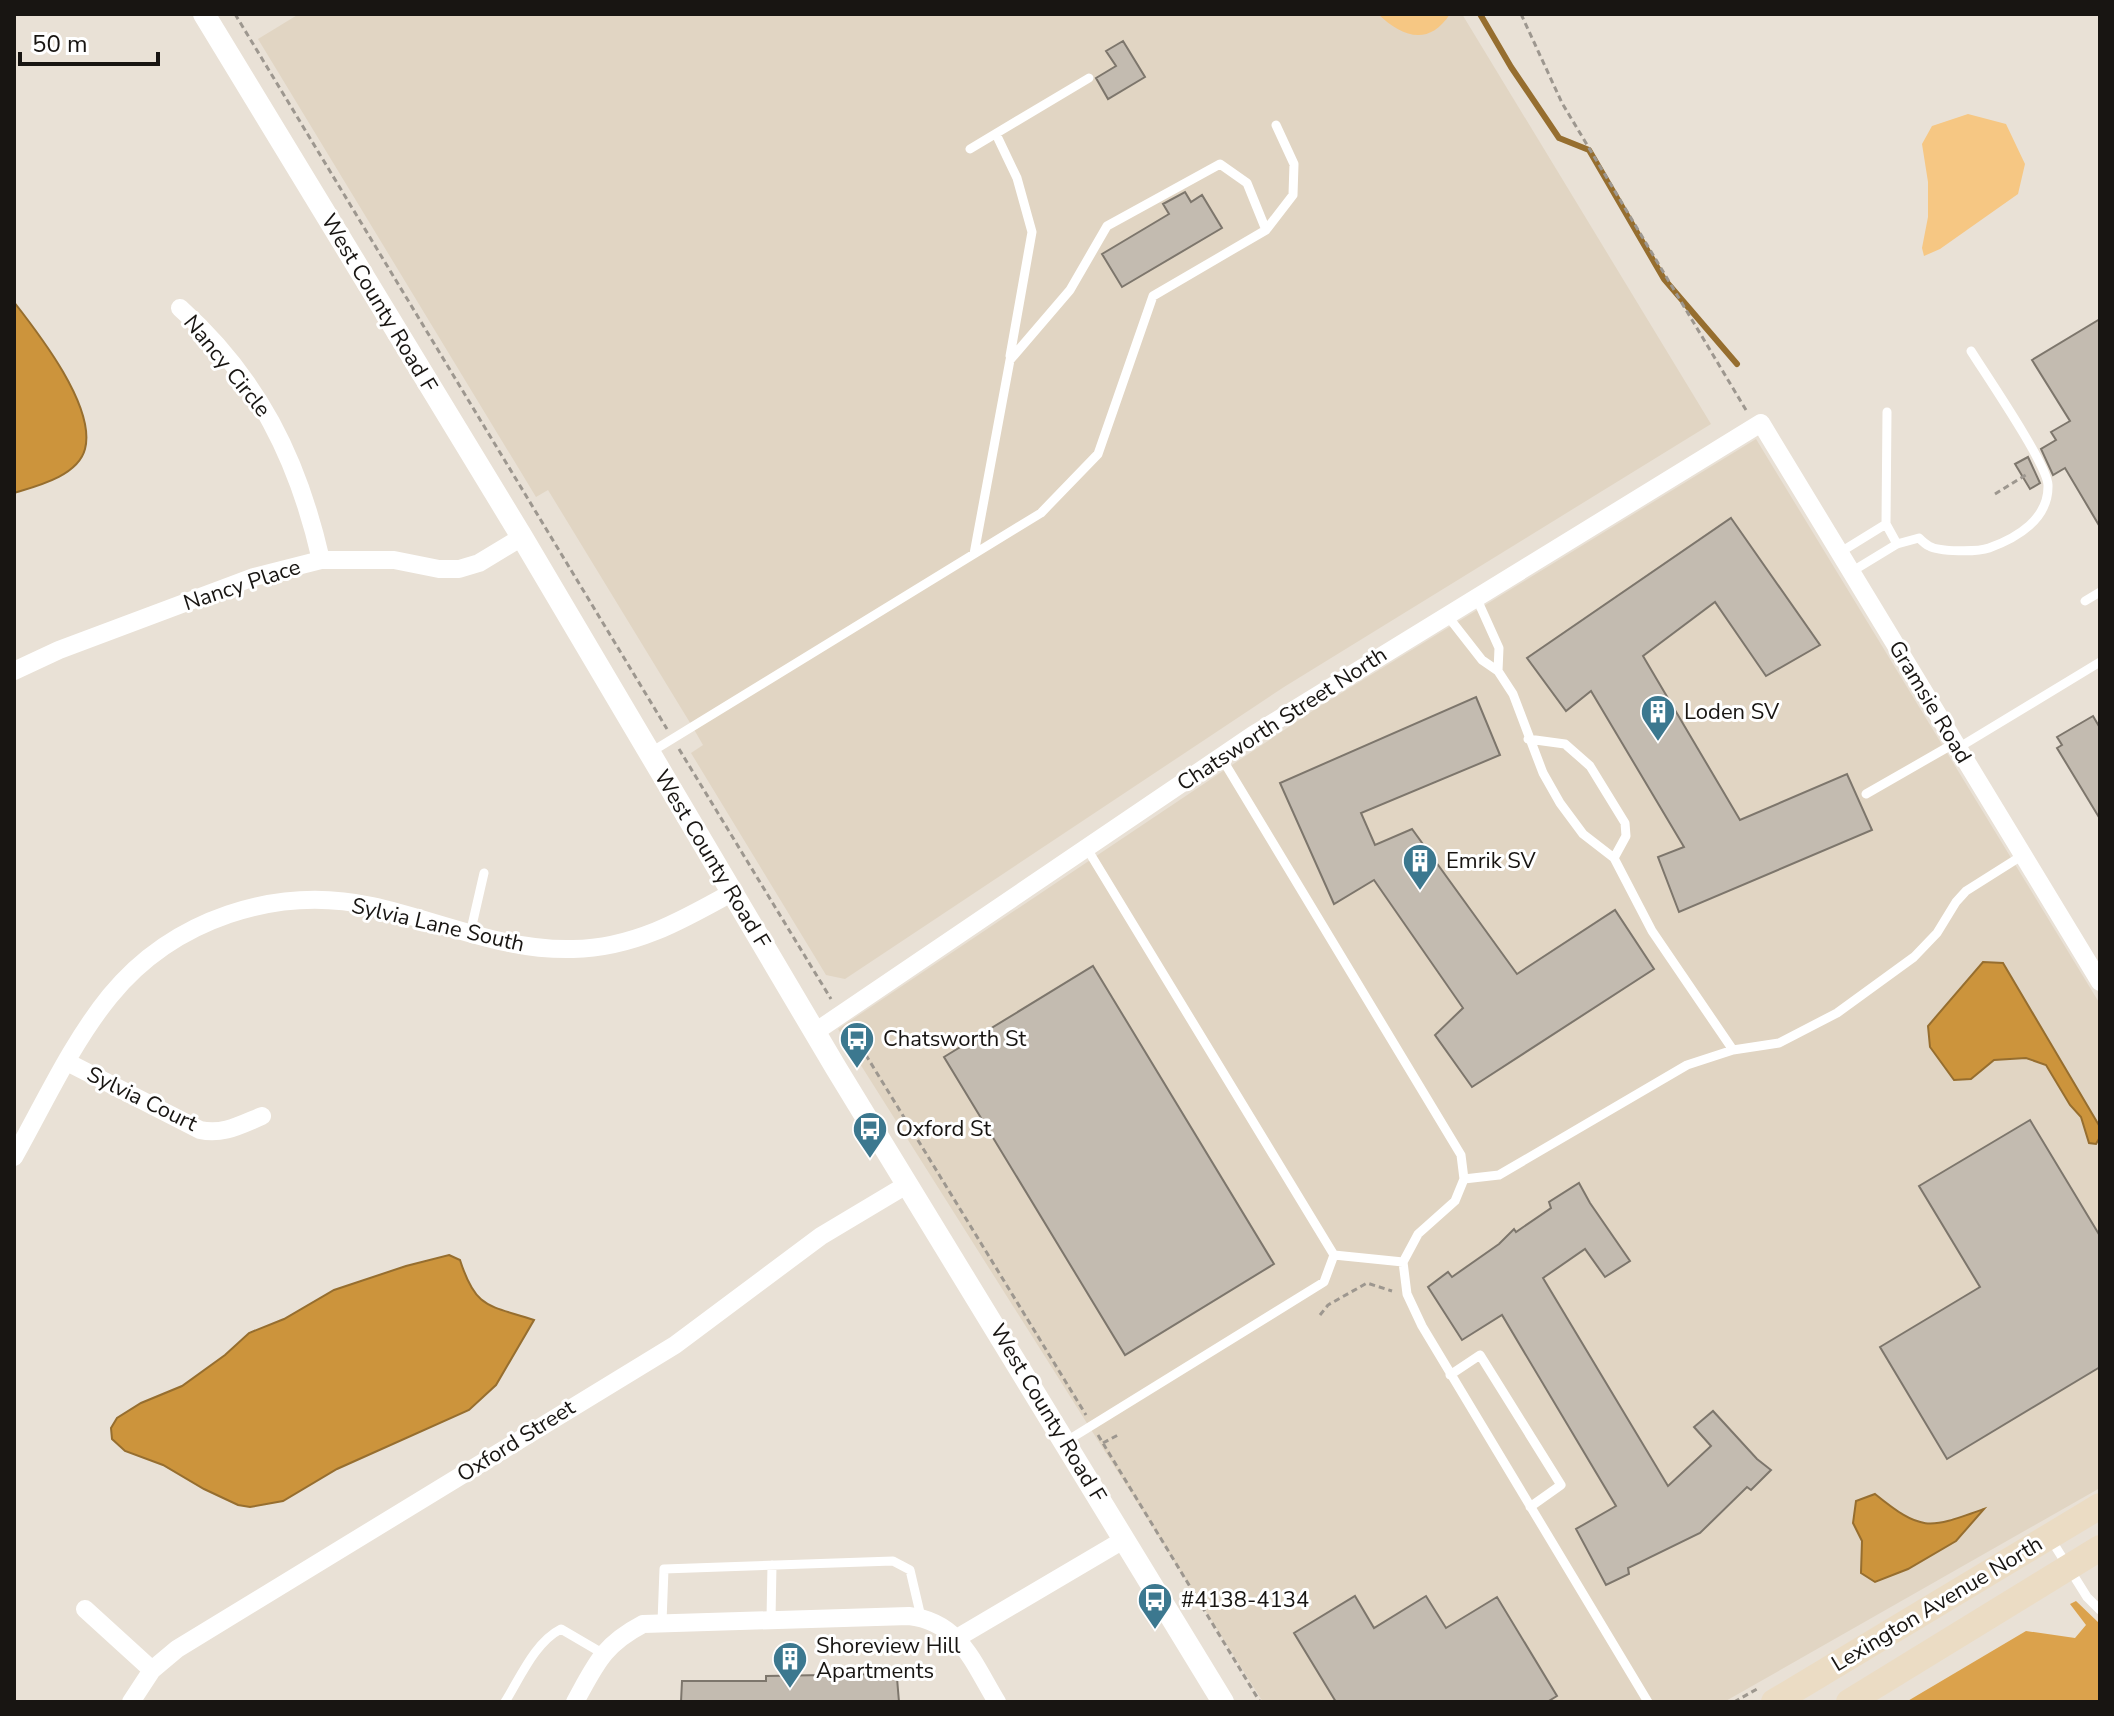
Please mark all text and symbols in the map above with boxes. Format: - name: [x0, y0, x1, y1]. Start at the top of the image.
- scale bar: [20, 16, 158, 66]
- text: 50 m: [32, 28, 88, 60]
- street label: West County Road F: [314, 208, 444, 398]
- street label: Nancy Circle: [176, 309, 278, 423]
- street label: Nancy Place: [180, 552, 304, 618]
- street label: Gramsie Road: [1881, 635, 1979, 769]
- street label: Chatsworth Street North: [1171, 640, 1393, 798]
- building icon: Loden SV: [1639, 693, 1677, 743]
- place label: Loden SV: [1684, 697, 1780, 727]
- street label: West County Road F: [647, 764, 777, 954]
- building icon: Emrik SV: [1401, 842, 1439, 892]
- place label: Emrik SV: [1446, 846, 1537, 876]
- street label: Sylvia Lane South: [349, 891, 527, 959]
- bus stop icon: Chatsworth St: [838, 1020, 876, 1070]
- place label: Chatsworth St: [883, 1024, 1026, 1054]
- street label: Sylvia Court: [82, 1059, 203, 1139]
- bus stop icon: Oxford St: [851, 1110, 889, 1160]
- place label: Oxford St: [896, 1114, 991, 1144]
- street label: West County Road F: [983, 1318, 1113, 1508]
- street label: Oxford Street: [451, 1393, 581, 1489]
- street label: Lexington Avenue North: [1826, 1529, 2048, 1679]
- bus stop icon: #4138-4134: [1136, 1581, 1174, 1631]
- place label: #4138-4134: [1181, 1585, 1309, 1615]
- place label: Shoreview Hill Apartments: [816, 1631, 961, 1686]
- building icon: Shoreview Hill Apartments: [771, 1640, 809, 1690]

